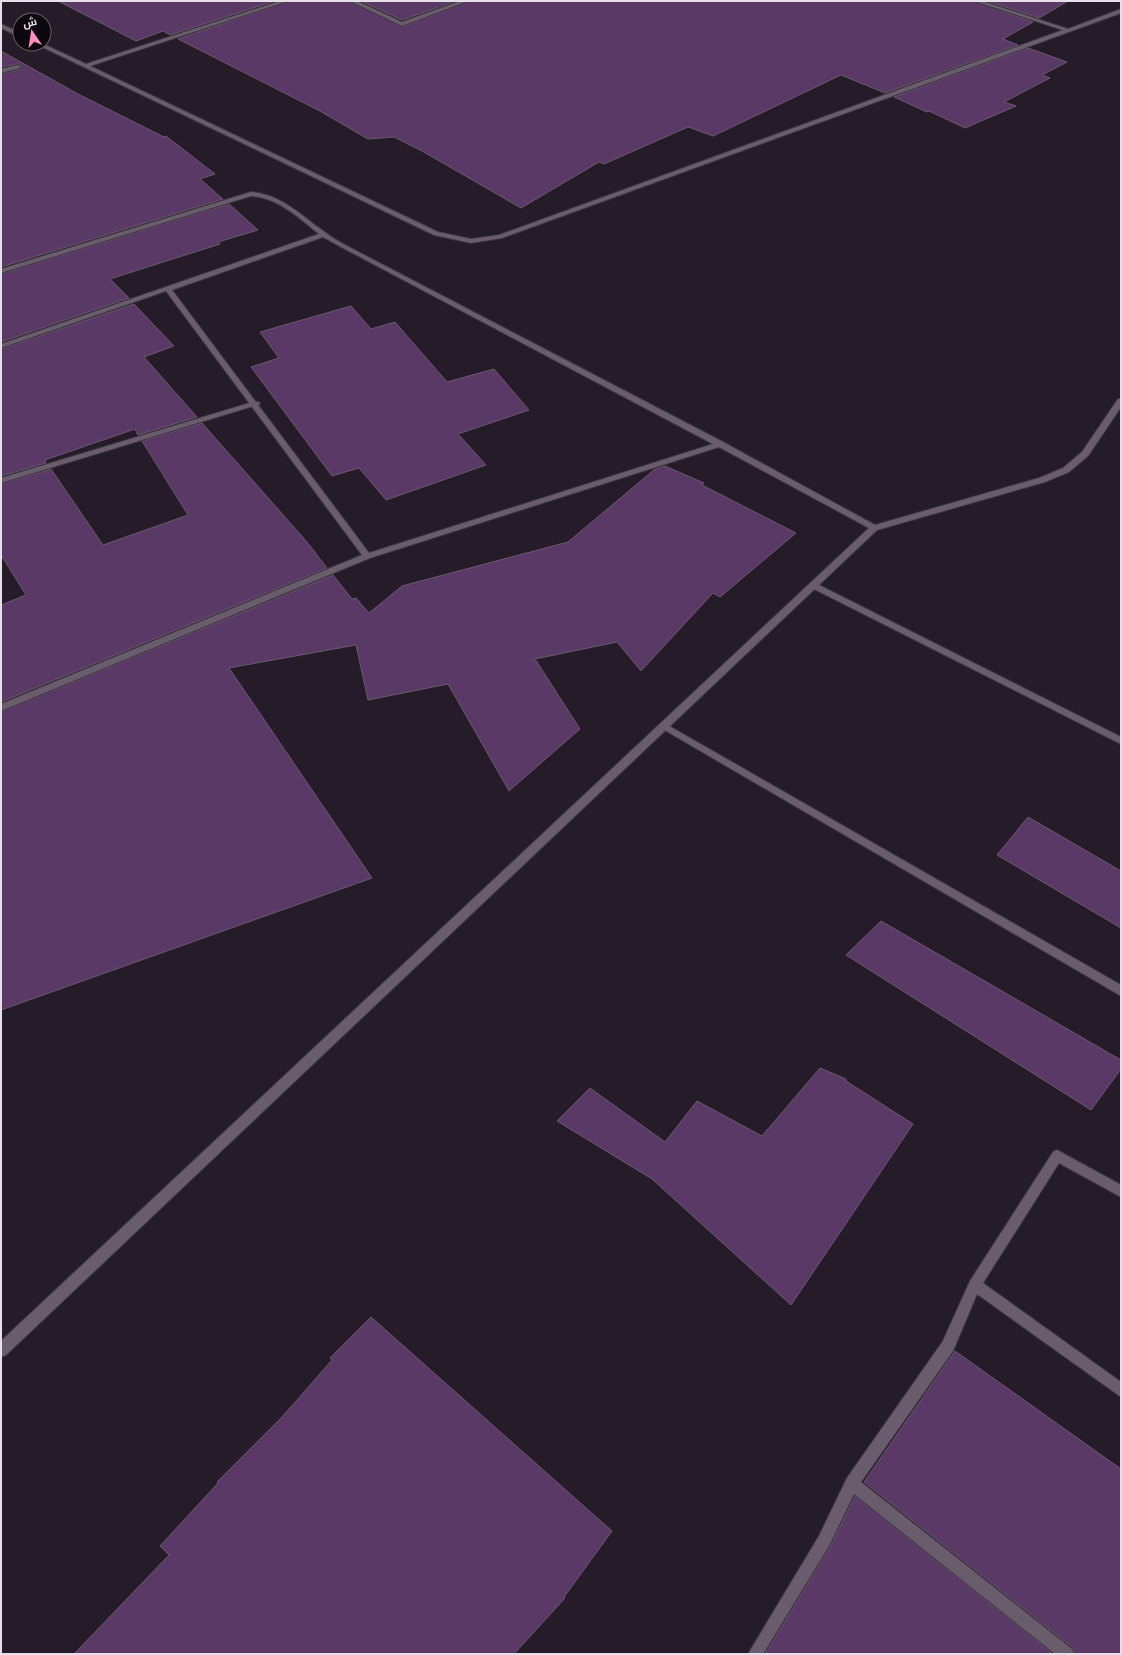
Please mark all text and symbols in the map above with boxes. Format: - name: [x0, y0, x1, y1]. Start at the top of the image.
- north arrow: [12, 12, 52, 52]
- text: ش: [22, 15, 38, 31]

